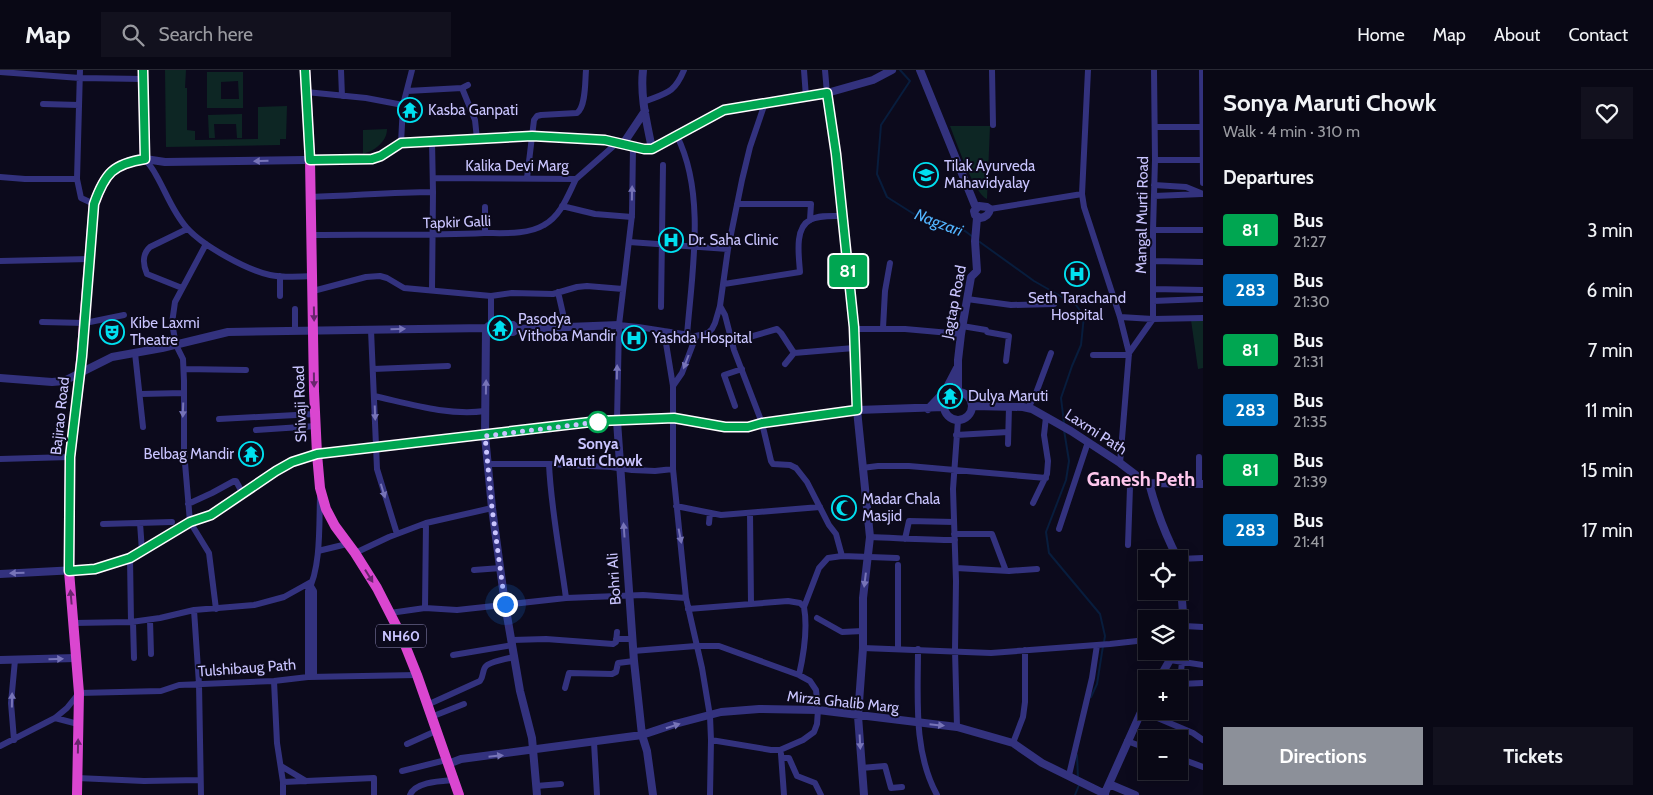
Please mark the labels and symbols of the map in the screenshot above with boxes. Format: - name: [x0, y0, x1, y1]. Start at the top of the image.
- temple icon: Kasba Ganpati: [397, 97, 423, 123]
- place label: Kasba Ganpati: [428, 101, 518, 119]
- street label: Mangal Murti Road: [1132, 156, 1152, 274]
- one-way arrow: [253, 157, 269, 165]
- street label: Kalika Devi Marg: [465, 157, 569, 175]
- place label: Tilak Ayurveda Mahavidyalay: [944, 157, 1036, 192]
- school or university icon: Tilak Ayurveda Mahavidyalay: [913, 162, 939, 188]
- one-way arrow: [629, 184, 637, 200]
- water label: Nagzari: [912, 205, 966, 241]
- street label: Tapkir Galli: [423, 212, 491, 232]
- hospital icon: Dr. Saha Clinic: [658, 227, 684, 253]
- place label: Dr. Saha Clinic: [688, 231, 779, 249]
- line badge: 81: [826, 255, 870, 287]
- hospital icon: Seth Tarachand Hospital: [1064, 261, 1090, 287]
- street label: Jagtap Road: [938, 264, 970, 341]
- place label: Seth Tarachand Hospital: [1028, 289, 1126, 324]
- one-way arrow: [310, 306, 318, 322]
- place label: Pasodya Vithoba Mandir: [518, 310, 616, 345]
- place label: Kibe Laxmi Theatre: [130, 314, 200, 349]
- temple icon: Pasodya Vithoba Mandir: [487, 315, 513, 341]
- theatre icon: Kibe Laxmi Theatre: [99, 319, 125, 345]
- one-way arrow: [390, 325, 406, 333]
- hospital icon: Yashda Hospital: [621, 325, 647, 351]
- place label: Yashda Hospital: [651, 329, 753, 347]
- one-way arrow: [682, 355, 690, 369]
- one-way arrow: [614, 364, 622, 380]
- street label: Shivaji Road: [290, 365, 310, 443]
- one-way arrow: [310, 373, 318, 389]
- street label: Bajirao Road: [47, 376, 73, 456]
- one-way arrow: [482, 379, 490, 395]
- temple icon: Dulya Maruti: [937, 383, 963, 409]
- place label: Dulya Maruti: [968, 387, 1048, 405]
- one-way arrow: [179, 402, 187, 418]
- one-way arrow: [371, 405, 379, 421]
- street label: Laxmi Path: [1062, 405, 1130, 459]
- marker: Sonya Maruti Chowk: [587, 411, 609, 433]
- place label: Sonya Maruti Chowk: [553, 435, 643, 470]
- temple icon: Belbag Mandir: [238, 441, 264, 467]
- place label: Belbag Mandir: [144, 445, 234, 463]
- district label: Ganesh Peth: [1087, 467, 1195, 491]
- one-way arrow: [380, 484, 388, 499]
- place label: Madar Chala Masjid: [862, 490, 941, 525]
- mosque icon: Madar Chala Masjid: [831, 495, 857, 521]
- one-way arrow: [620, 522, 628, 538]
- one-way arrow: [676, 529, 684, 544]
- street label: Bohri Ali: [603, 552, 625, 606]
- one-way arrow: [9, 569, 25, 577]
- one-way arrow: [365, 569, 374, 583]
- one-way arrow: [861, 572, 869, 588]
- one-way arrow: [67, 589, 75, 605]
- your location: [493, 592, 518, 617]
- road number: NH60: [376, 624, 426, 648]
- one-way arrow: [48, 655, 64, 663]
- street label: Tulshibaug Path: [197, 656, 297, 680]
- street label: Mirza Ghalib Marg: [786, 687, 901, 717]
- one-way arrow: [8, 692, 16, 708]
- one-way arrow: [666, 721, 681, 729]
- one-way arrow: [930, 721, 946, 729]
- one-way arrow: [856, 734, 864, 750]
- one-way arrow: [74, 738, 82, 754]
- one-way arrow: [488, 752, 504, 760]

